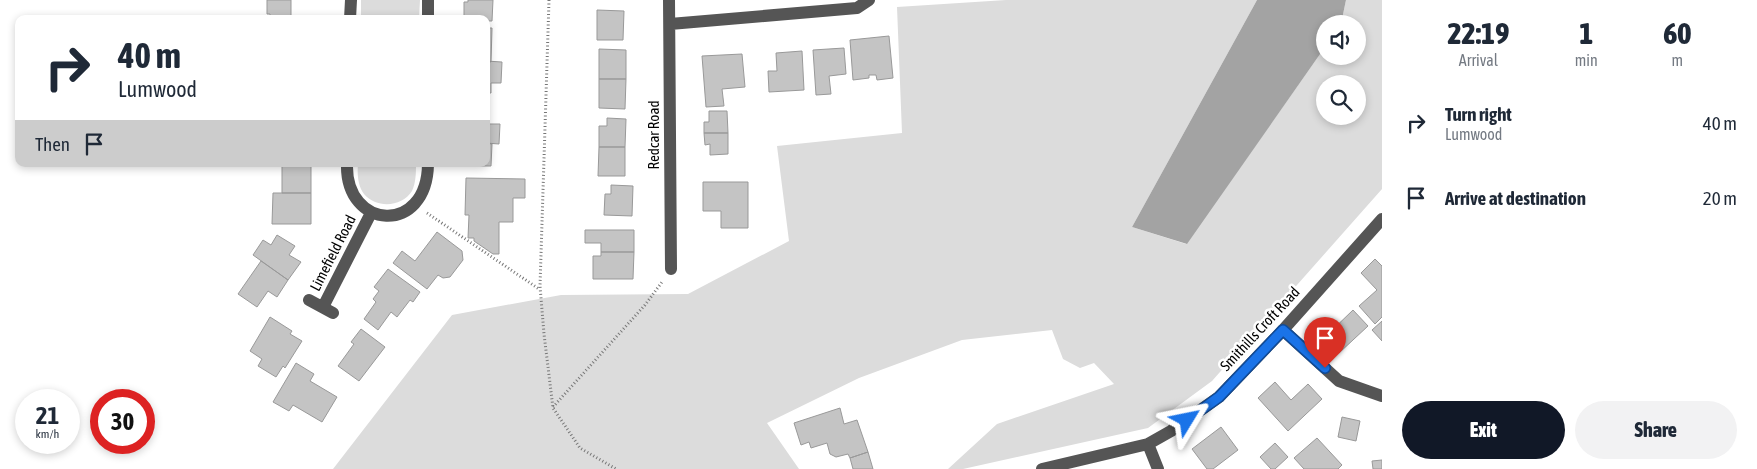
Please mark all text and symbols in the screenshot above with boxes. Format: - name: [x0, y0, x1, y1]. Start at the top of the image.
- map controls: [1316, 15, 1366, 125]
- button: sound: [1316, 15, 1366, 65]
- text: 22:19: [1448, 16, 1509, 50]
- text: 1: [1579, 16, 1593, 50]
- text: 60: [1663, 16, 1691, 50]
- icon: right: [35, 35, 100, 100]
- text: 40 m: [118, 35, 181, 75]
- text: Arrival: [1459, 51, 1498, 69]
- text: min: [1575, 51, 1598, 69]
- text: m: [1672, 51, 1683, 69]
- button: search: [1316, 75, 1366, 125]
- text: Lumwood: [118, 76, 197, 102]
- street label: Redcar Road: [645, 101, 662, 170]
- text: Turn right: [1445, 103, 1512, 125]
- icon: right: [1402, 109, 1430, 137]
- text: 40 m: [1703, 112, 1737, 134]
- text: Lumwood: [1445, 125, 1502, 143]
- icon: arrive: [80, 130, 108, 158]
- text: Then: [35, 133, 70, 155]
- icon: arrive: [1402, 184, 1430, 212]
- text: Arrive at destination: [1445, 187, 1586, 209]
- text: 20 m: [1703, 187, 1737, 209]
- street label: Limefield Road: [306, 212, 359, 294]
- street label: Smithills Croft Road: [1216, 283, 1303, 374]
- pin: [1304, 317, 1346, 368]
- icon: arrive: [1311, 324, 1339, 352]
- speed limit sign: 30: [90, 389, 155, 454]
- position arrow: [1160, 393, 1212, 445]
- text: 21: [36, 401, 59, 429]
- button: Exit: [1402, 401, 1565, 459]
- button: Share: [1575, 401, 1737, 459]
- text: km/h: [36, 427, 59, 441]

